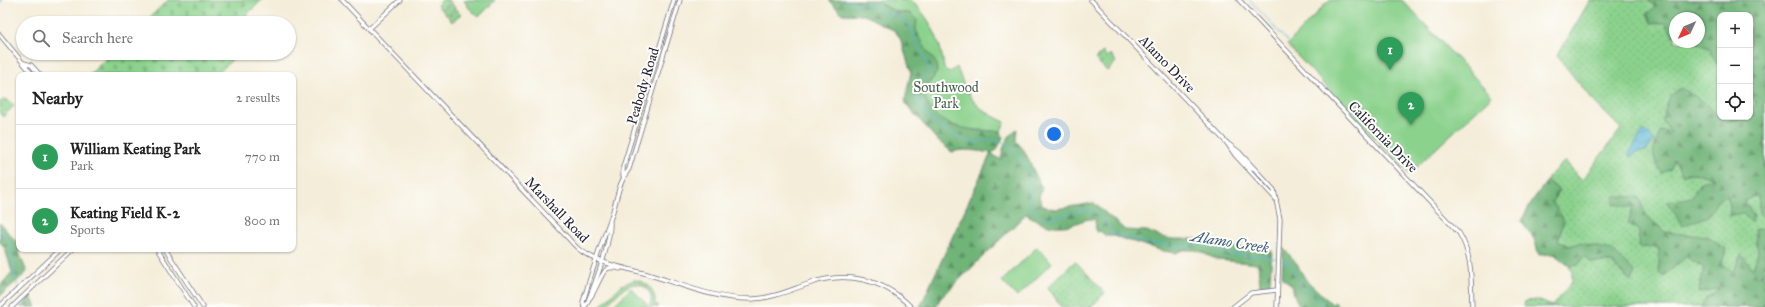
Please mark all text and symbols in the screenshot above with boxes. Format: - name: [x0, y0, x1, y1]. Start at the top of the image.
- north arrow: [1669, 12, 1705, 48]
- map controls: [1717, 12, 1753, 120]
- button: +: [1717, 12, 1753, 48]
- search box: [16, 16, 296, 60]
- icon: search: [30, 27, 52, 49]
- text: Search here: [62, 29, 133, 47]
- street label: Alamo Drive: [1135, 31, 1199, 96]
- pin: 1: [1377, 37, 1403, 70]
- street label: Peabody Road: [623, 45, 663, 127]
- button: −: [1717, 48, 1753, 84]
- park label: Southwood Park: [913, 79, 979, 112]
- button: locate: [1717, 84, 1753, 120]
- text: Nearby: [32, 88, 83, 109]
- text: 2 results: [236, 90, 280, 106]
- pin: 2: [1398, 92, 1424, 125]
- street label: California Drive: [1345, 98, 1421, 176]
- your location: [1044, 124, 1064, 144]
- text: William Keating Park: [70, 140, 201, 158]
- text: 1: [42, 149, 48, 165]
- text: 770 m: [245, 149, 280, 165]
- text: Park: [70, 158, 94, 174]
- street label: Marshall Road: [521, 174, 593, 246]
- text: Keating Field K-2: [70, 204, 180, 222]
- text: 2: [42, 213, 48, 229]
- text: 800 m: [244, 213, 280, 229]
- text: Sports: [70, 222, 105, 238]
- water label: Alamo Creek: [1188, 227, 1271, 257]

